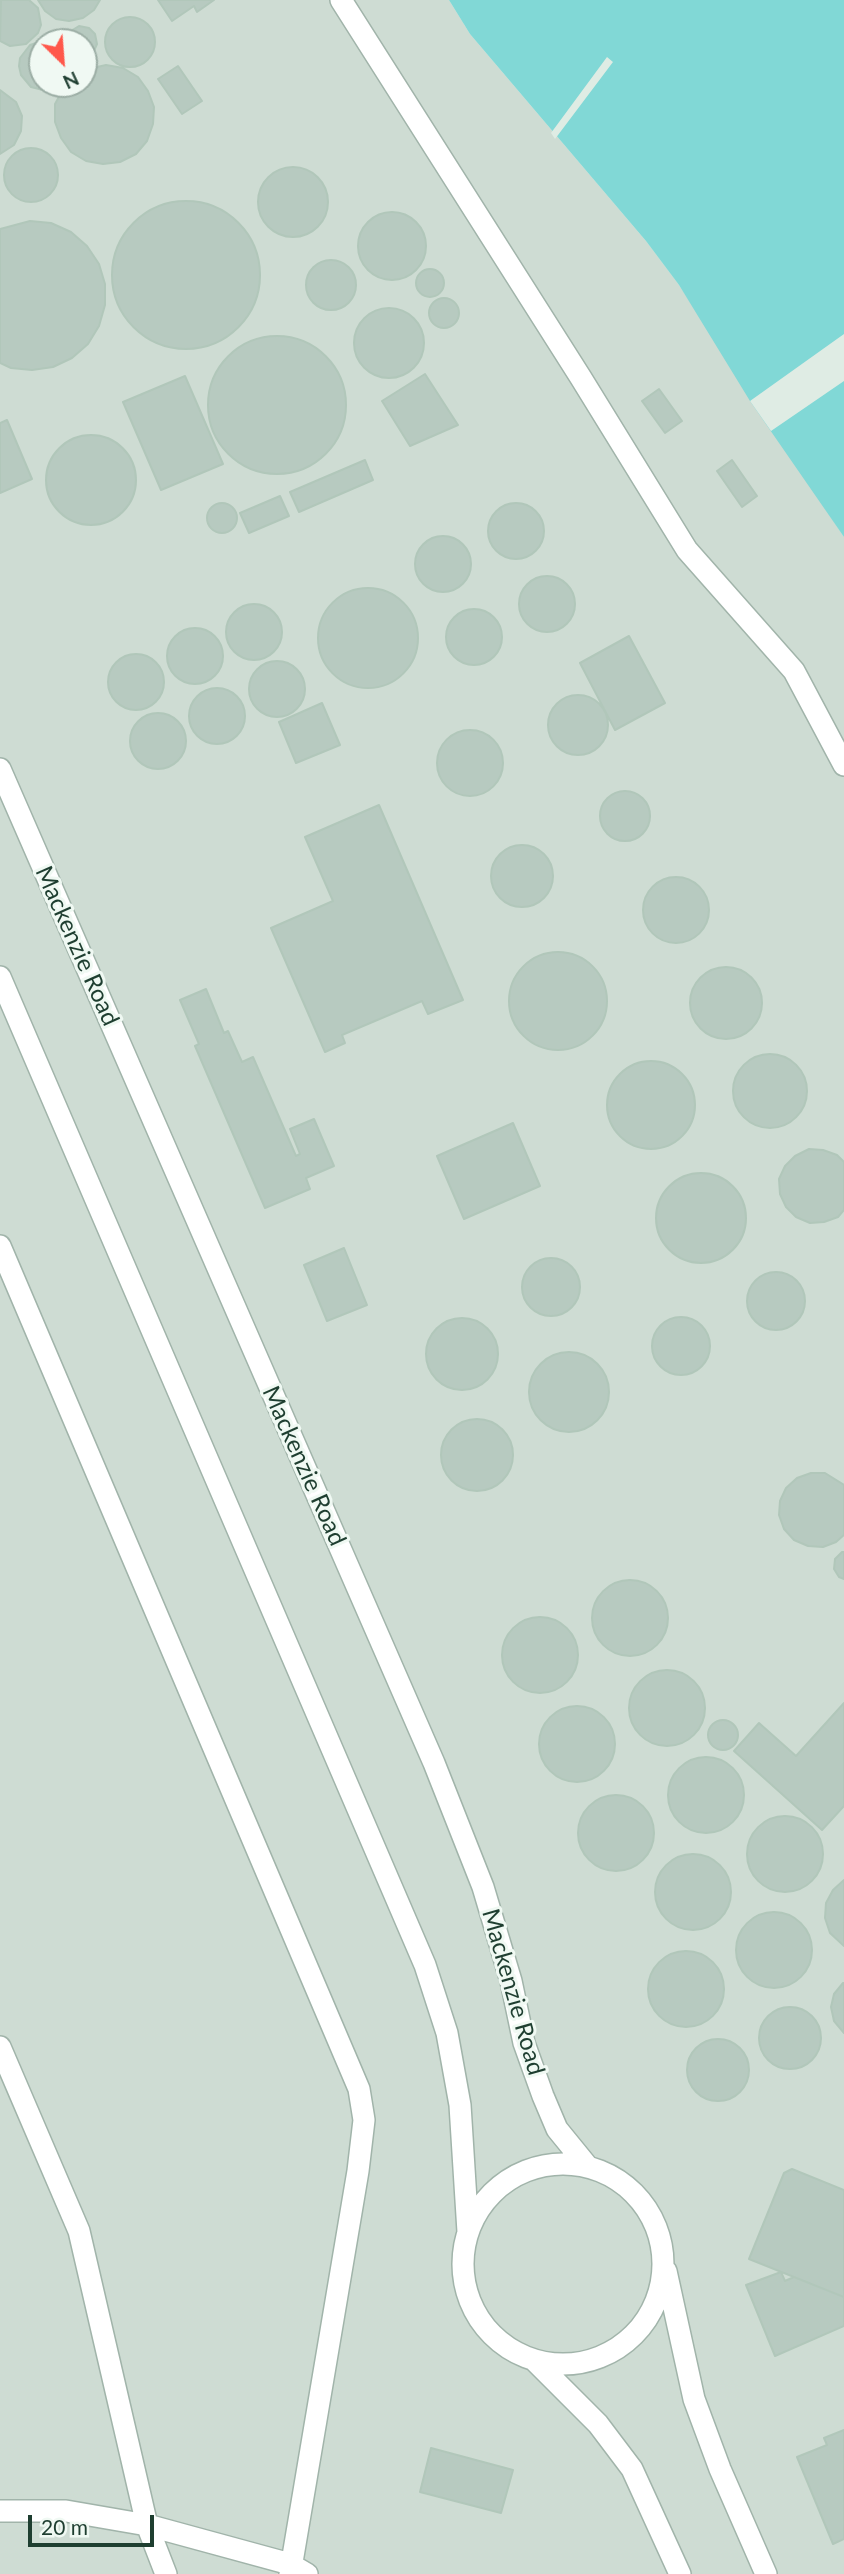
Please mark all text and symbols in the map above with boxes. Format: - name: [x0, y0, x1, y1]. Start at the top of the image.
- north arrow: [28, 28, 98, 98]
- text: N: [60, 67, 83, 94]
- street label: Mackenzie Road: [29, 862, 125, 1030]
- street label: Mackenzie Road: [256, 1382, 352, 1550]
- street label: Mackenzie Road: [476, 1906, 550, 2078]
- scale bar: [32, 2500, 158, 2544]
- text: 20 m: [41, 2514, 88, 2539]

